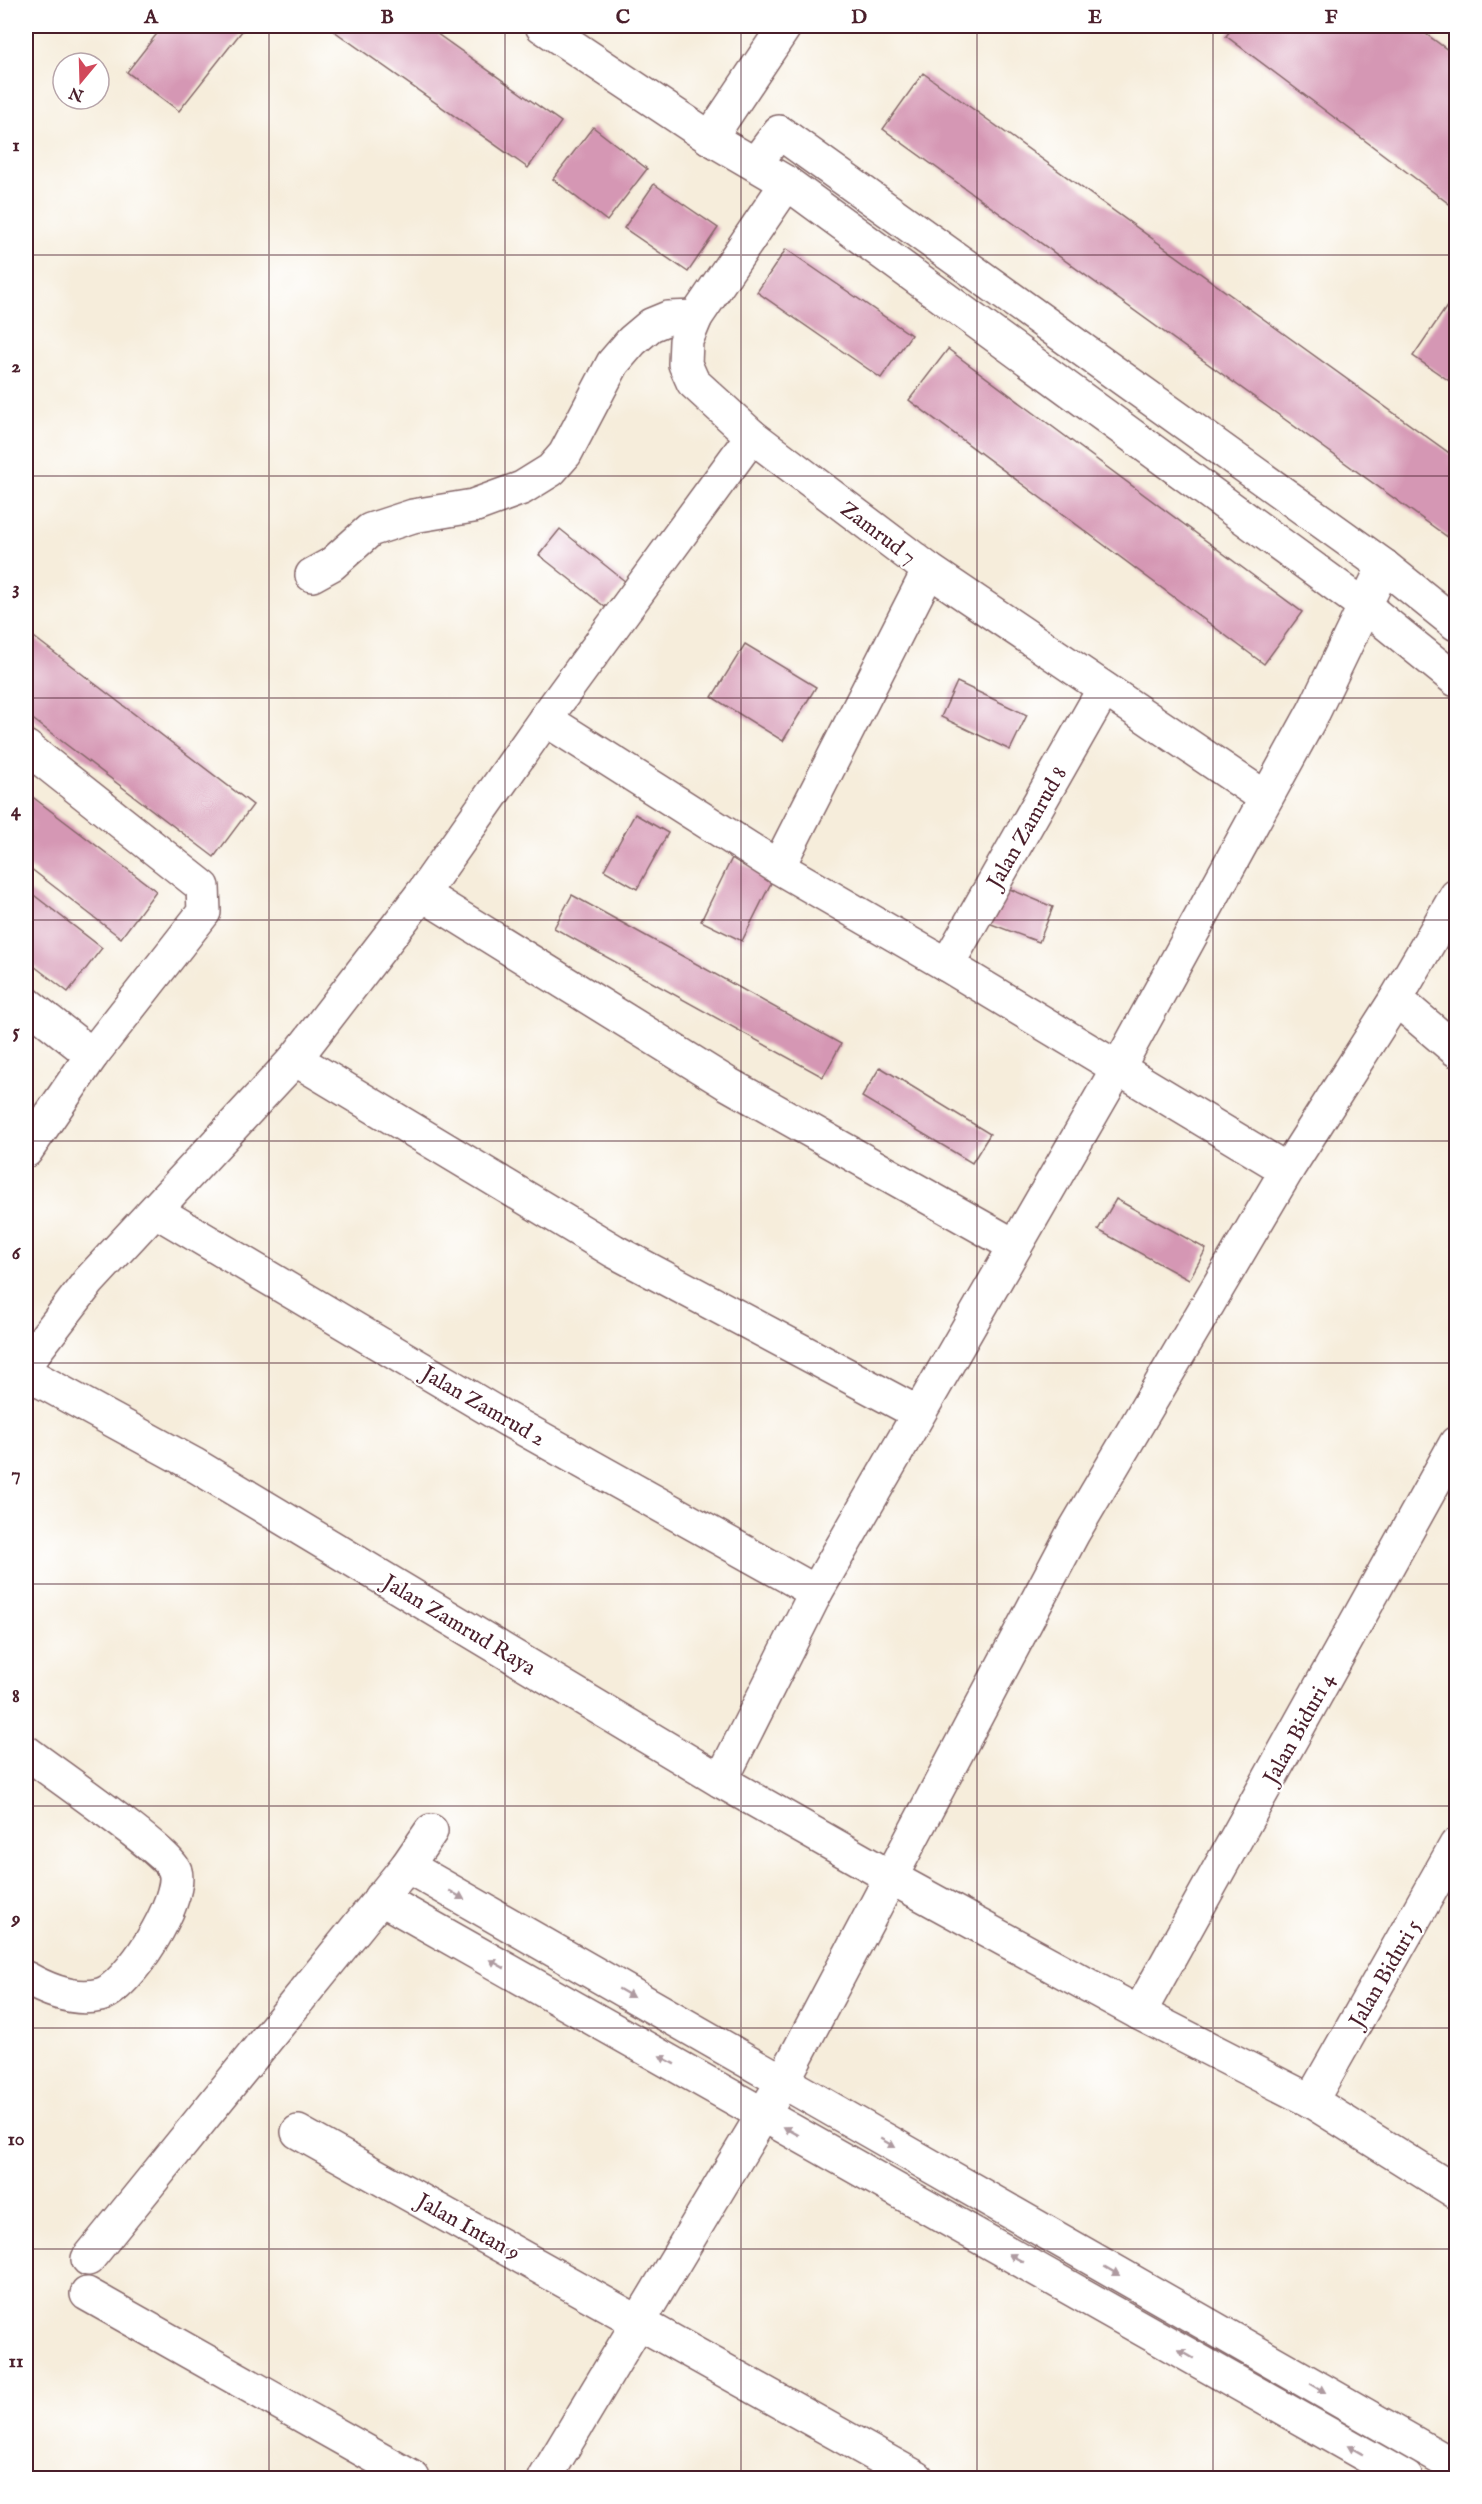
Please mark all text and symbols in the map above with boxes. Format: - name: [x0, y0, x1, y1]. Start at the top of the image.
- text: A: [143, 5, 159, 30]
- text: B: [380, 5, 394, 30]
- text: C: [616, 5, 630, 30]
- text: D: [851, 5, 867, 30]
- text: E: [1088, 5, 1102, 30]
- text: F: [1325, 5, 1338, 30]
- north arrow: [51, 51, 111, 111]
- text: N: [67, 82, 88, 105]
- text: 1: [12, 133, 20, 158]
- text: 2: [11, 354, 21, 379]
- street label: Zamrud 7: [834, 496, 921, 571]
- text: 3: [12, 576, 20, 601]
- street label: Jalan Zamrud 8: [980, 762, 1074, 897]
- text: 4: [11, 798, 22, 823]
- text: 5: [12, 1019, 20, 1044]
- text: 6: [12, 1241, 22, 1266]
- street label: Jalan Zamrud 2: [414, 1359, 550, 1453]
- text: 7: [11, 1462, 21, 1487]
- street label: Jalan Zamrud Raya: [375, 1567, 541, 1683]
- street label: Jalan Biduri 4: [1256, 1668, 1342, 1792]
- text: 8: [12, 1684, 20, 1709]
- one-way arrow: [449, 1890, 466, 1900]
- text: 9: [11, 1906, 21, 1931]
- street label: Jalan Biduri 5: [1342, 1915, 1428, 2036]
- one-way arrow: [488, 1959, 505, 1969]
- one-way arrow: [618, 1987, 634, 1998]
- one-way arrow: [658, 2055, 675, 2065]
- one-way arrow: [782, 2126, 799, 2136]
- text: 10: [7, 2127, 25, 2152]
- one-way arrow: [880, 2138, 897, 2148]
- street label: Jalan Intan 9: [409, 2186, 525, 2268]
- one-way arrow: [1008, 2252, 1024, 2263]
- one-way arrow: [1104, 2266, 1121, 2276]
- text: 11: [9, 2349, 23, 2374]
- one-way arrow: [1177, 2349, 1194, 2359]
- one-way arrow: [1310, 2383, 1327, 2393]
- one-way arrow: [1346, 2445, 1363, 2455]

